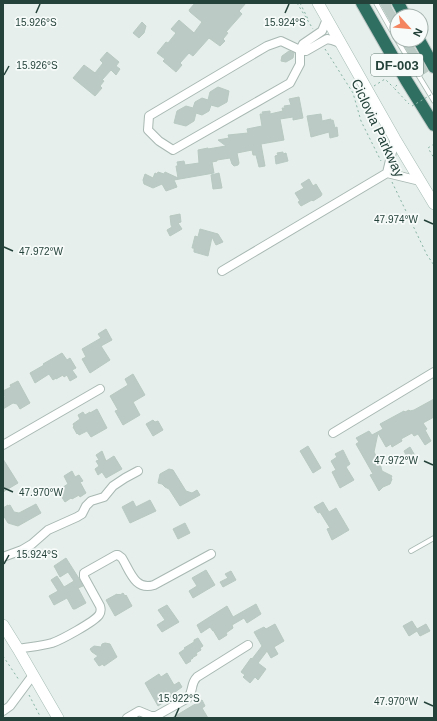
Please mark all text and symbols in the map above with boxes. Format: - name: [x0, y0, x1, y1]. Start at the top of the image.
- north arrow: [389, 8, 429, 48]
- text: 15.926°S: [15, 17, 57, 28]
- text: 15.924°S: [264, 17, 306, 28]
- text: N: [411, 26, 425, 39]
- road number: DF-003: [371, 54, 423, 76]
- text: 15.926°S: [16, 60, 58, 71]
- street label: Ciclovia Parkway: [348, 76, 408, 180]
- text: 47.974°W: [374, 214, 419, 225]
- text: 47.972°W: [19, 246, 64, 257]
- text: 47.972°W: [374, 455, 419, 466]
- text: 47.970°W: [19, 487, 64, 498]
- text: 15.924°S: [16, 549, 58, 560]
- text: 15.922°S: [158, 693, 200, 704]
- text: 47.970°W: [374, 696, 419, 707]

